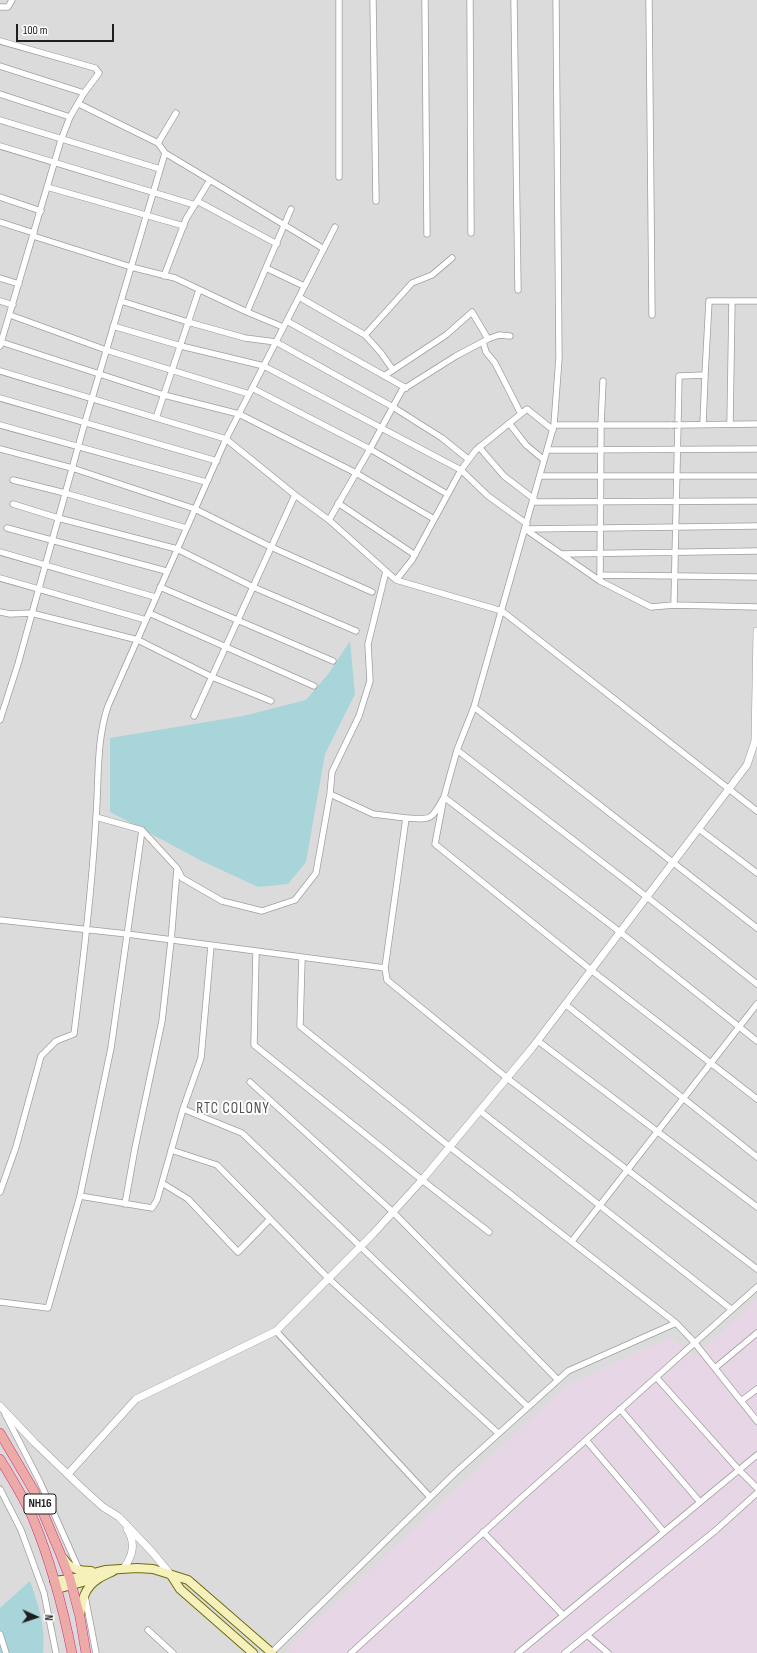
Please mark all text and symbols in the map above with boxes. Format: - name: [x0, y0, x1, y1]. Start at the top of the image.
- scale bar: [18, 16, 116, 42]
- text: 100 m: [23, 23, 48, 38]
- district label: RTC COLONY: [196, 1100, 270, 1118]
- road number: NH16: [24, 1494, 56, 1514]
- north arrow: [16, 1597, 56, 1637]
- text: N: [42, 1614, 55, 1621]

